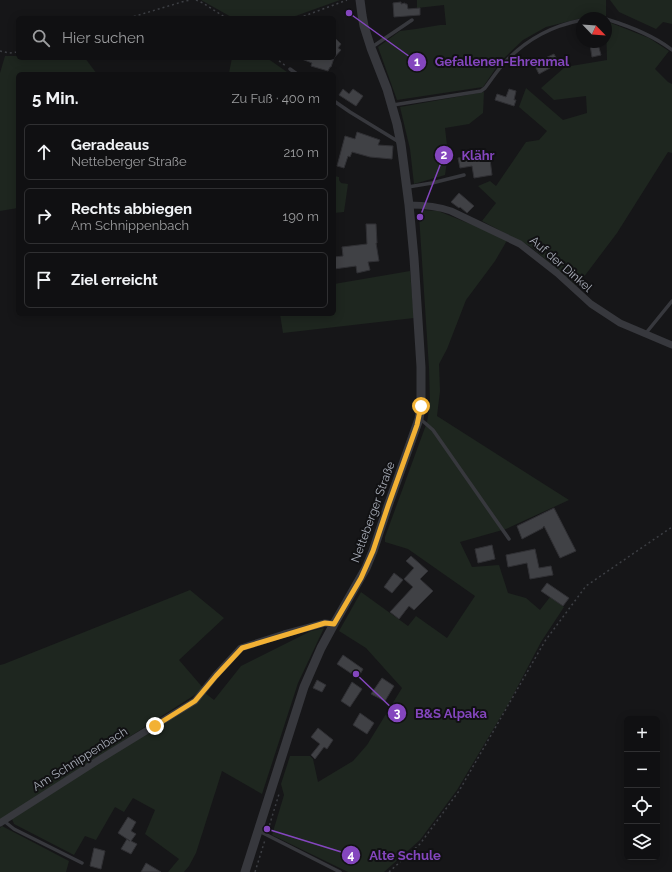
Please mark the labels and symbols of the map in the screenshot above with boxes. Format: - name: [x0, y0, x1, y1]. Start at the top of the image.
- north arrow: [576, 12, 612, 48]
- callout: Gefallenen-Ehrenmal: [407, 49, 577, 74]
- text: Gefallenen-Ehrenmal: [435, 54, 570, 69]
- text: 1: [414, 55, 420, 69]
- callout: Klähr: [434, 143, 503, 168]
- text: 2: [441, 148, 448, 162]
- text: Klähr: [461, 148, 495, 163]
- street label: Auf der Dinkel: [527, 233, 596, 295]
- route start: [412, 397, 430, 415]
- street label: Netteberger Straße: [348, 459, 398, 565]
- callout: B&S Alpaka: [387, 701, 495, 726]
- text: 3: [394, 706, 401, 720]
- text: B&S Alpaka: [415, 706, 488, 721]
- route end: [146, 717, 164, 735]
- street label: Am Schnippenbach: [30, 724, 130, 794]
- callout: Alte Schule: [341, 843, 449, 868]
- text: 4: [348, 848, 355, 862]
- text: Alte Schule: [369, 848, 441, 863]

